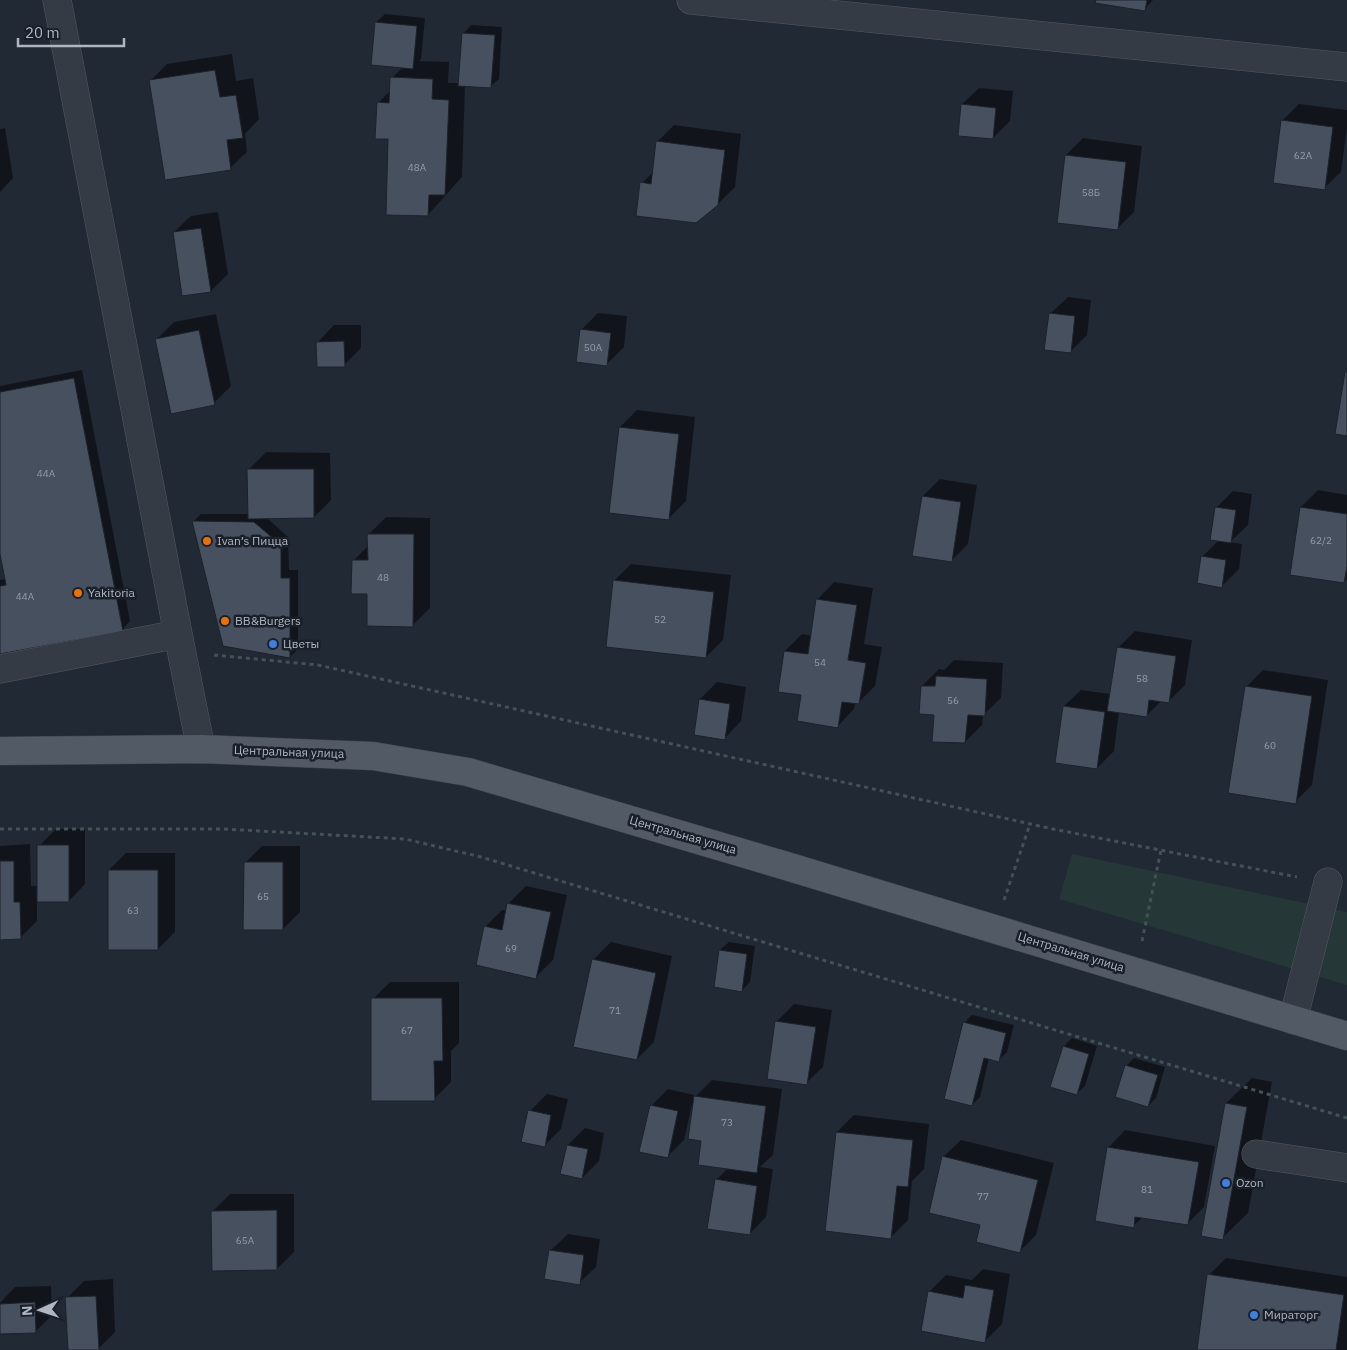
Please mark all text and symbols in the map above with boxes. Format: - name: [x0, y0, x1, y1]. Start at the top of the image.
- scale bar: [18, 15, 124, 47]
- text: 20 m: [25, 23, 60, 42]
- house number: 62А: [1294, 149, 1313, 162]
- house number: 48А: [408, 161, 427, 174]
- house number: 58Б: [1082, 186, 1100, 199]
- house number: 50А: [584, 341, 603, 354]
- house number: 44А: [37, 467, 56, 480]
- place label: Ivan’s Пицца: [217, 533, 289, 548]
- house number: 62/2: [1310, 534, 1332, 547]
- marker: Ivan’s Пицца: [201, 535, 213, 547]
- house number: 48: [377, 571, 389, 584]
- place label: Yakitoria: [88, 585, 136, 600]
- marker: Yakitoria: [72, 587, 84, 599]
- house number: 44А: [16, 590, 35, 603]
- place label: BB&Burgers: [235, 613, 301, 628]
- house number: 52: [654, 613, 666, 626]
- marker: BB&Burgers: [219, 615, 231, 627]
- place label: Цветы: [283, 636, 319, 651]
- marker: Цветы: [267, 638, 279, 650]
- house number: 54: [814, 656, 826, 669]
- house number: 58: [1136, 672, 1148, 685]
- house number: 56: [947, 694, 959, 707]
- house number: 60: [1264, 739, 1276, 752]
- street label: Центральная улица: [234, 742, 345, 761]
- street label: Центральная улица: [628, 812, 739, 857]
- house number: 65: [257, 890, 269, 903]
- house number: 63: [127, 904, 139, 917]
- street label: Центральная улица: [1016, 928, 1127, 975]
- house number: 69: [505, 942, 517, 955]
- house number: 71: [609, 1004, 621, 1017]
- house number: 67: [401, 1024, 413, 1037]
- house number: 73: [721, 1116, 733, 1129]
- place label: Ozon: [1236, 1175, 1263, 1190]
- marker: Ozon: [1220, 1177, 1232, 1189]
- house number: 81: [1141, 1183, 1153, 1196]
- house number: 77: [977, 1190, 989, 1203]
- house number: 65А: [236, 1234, 255, 1247]
- north arrow: [15, 1285, 65, 1335]
- text: N: [18, 1305, 36, 1316]
- place label: Мираторг: [1264, 1307, 1318, 1322]
- marker: Мираторг: [1248, 1309, 1260, 1321]

